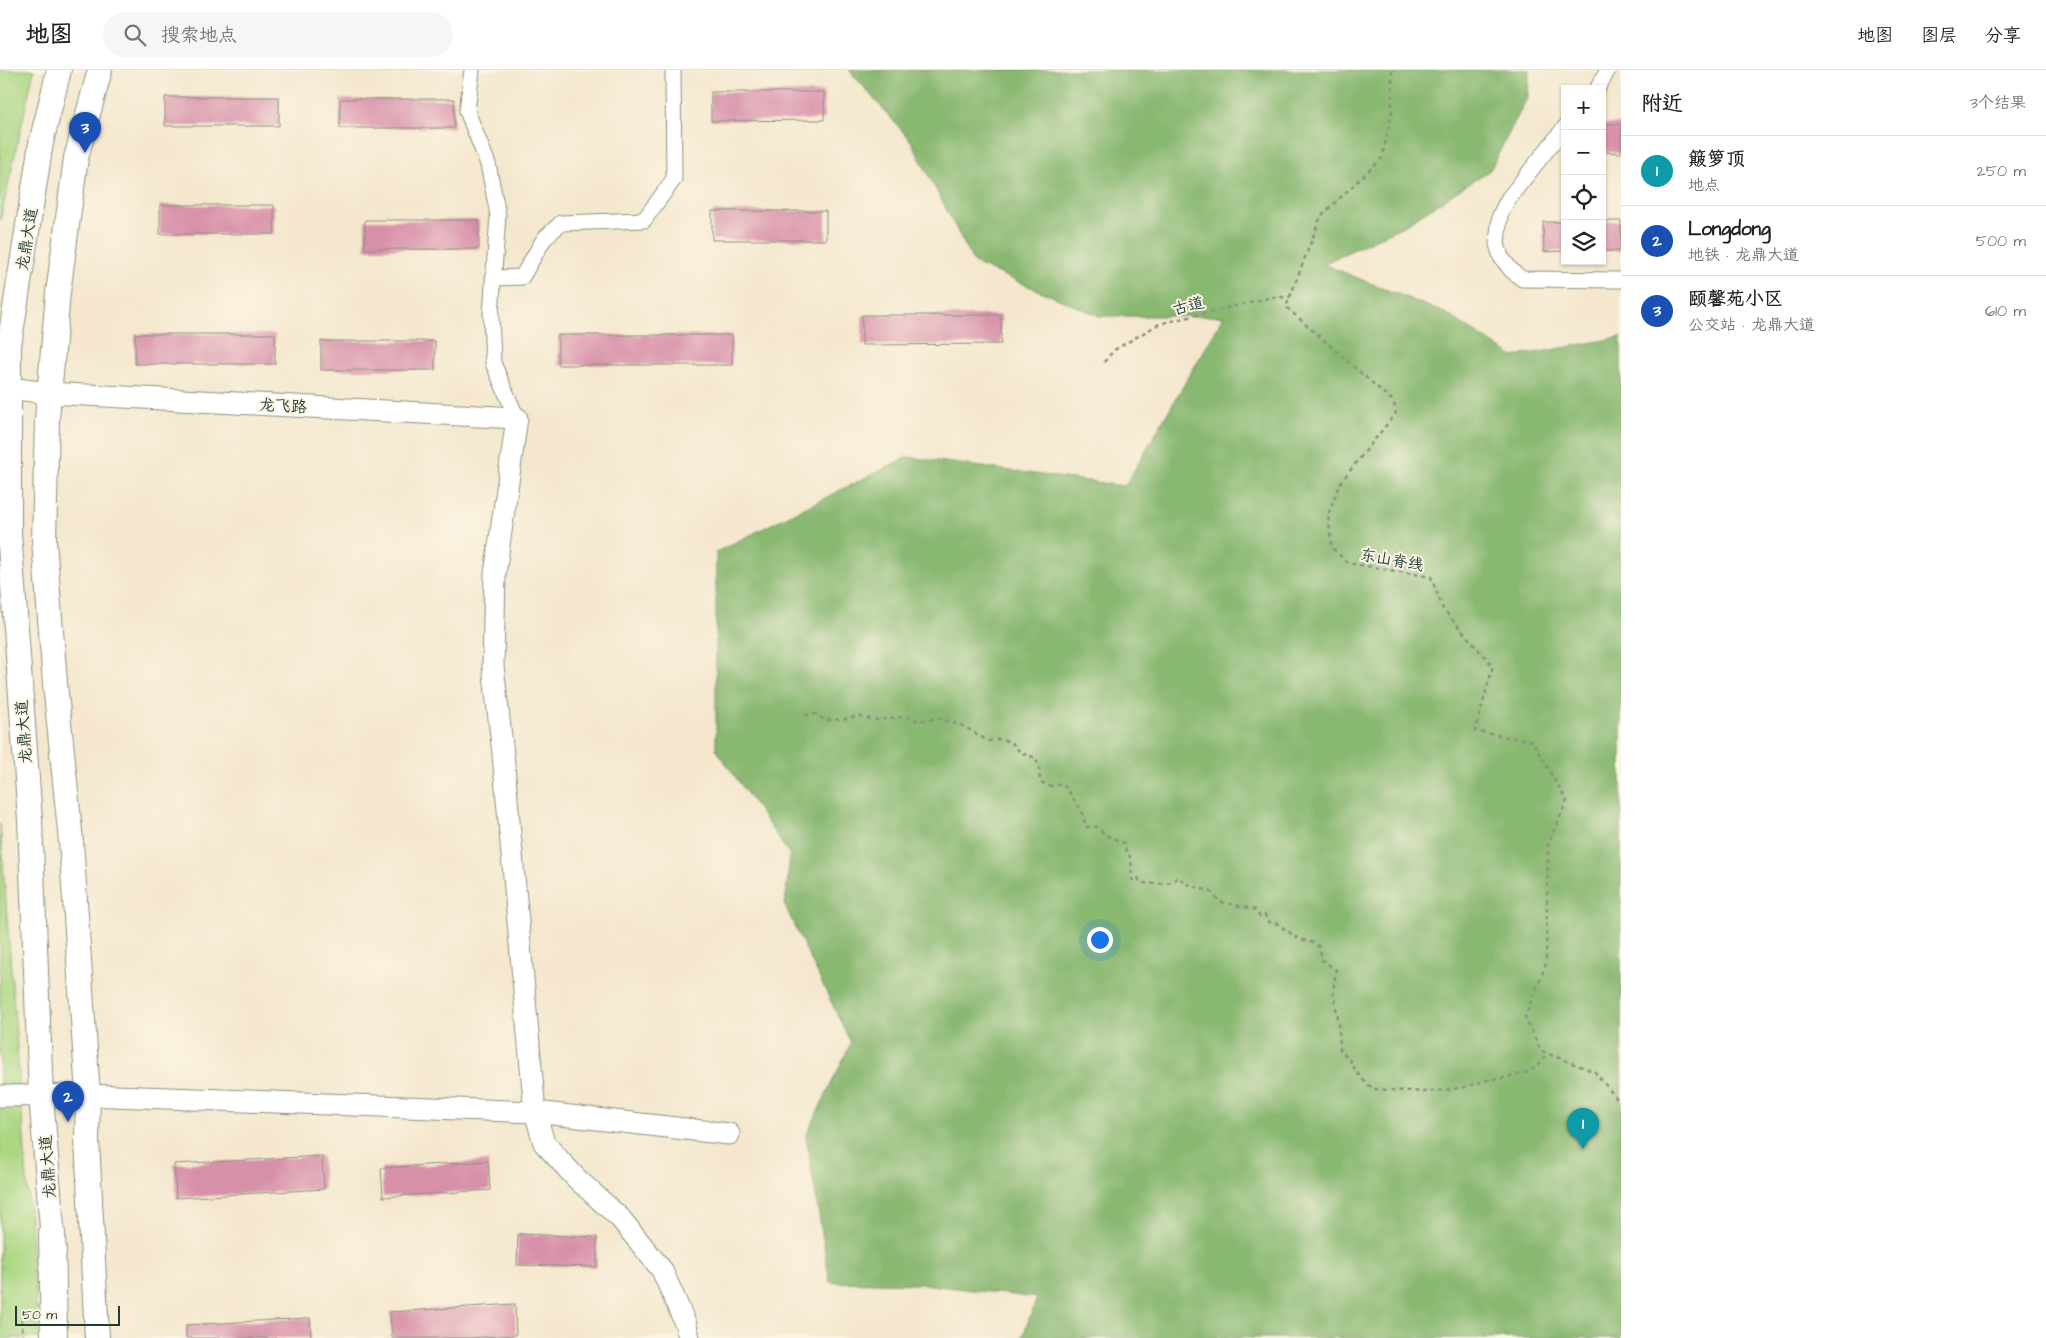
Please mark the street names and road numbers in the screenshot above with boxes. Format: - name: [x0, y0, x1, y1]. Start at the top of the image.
- street label: 龙鼎大道: [11, 206, 43, 272]
- street label: 古道: [1170, 291, 1206, 321]
- street label: 龙飞路: [258, 394, 307, 418]
- street label: 东山脊线: [1358, 544, 1425, 576]
- street label: 龙鼎大道: [11, 699, 37, 765]
- street label: 龙鼎大道: [35, 1134, 61, 1200]

